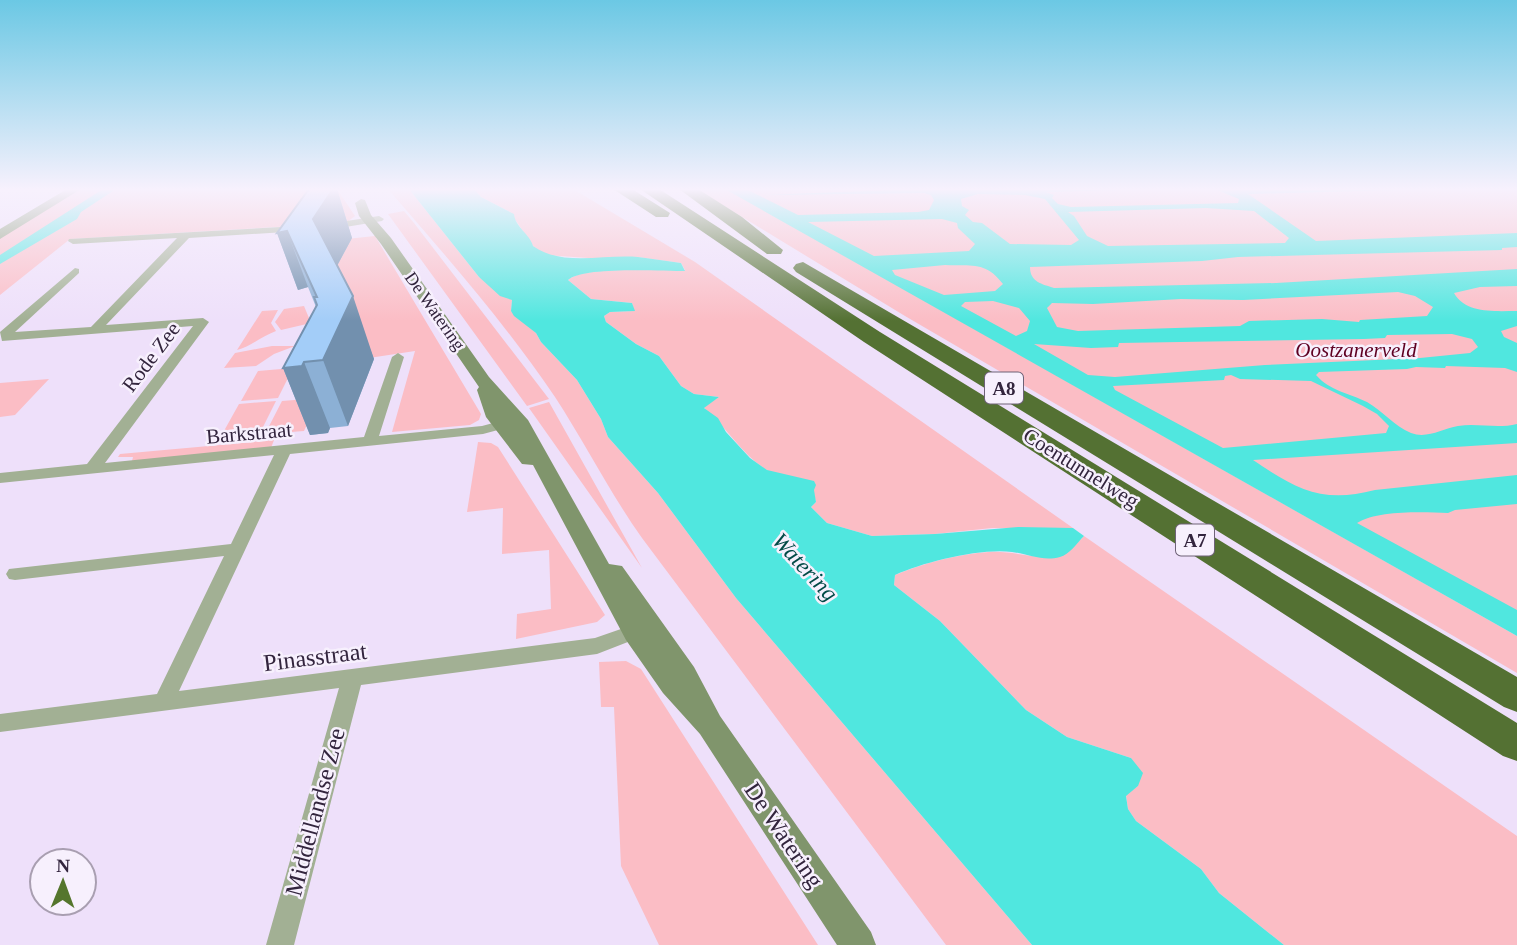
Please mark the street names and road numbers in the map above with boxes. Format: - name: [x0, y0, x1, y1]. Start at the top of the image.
- street label: De Watering: [401, 268, 469, 354]
- street label: Rode Zee: [117, 317, 185, 397]
- road number: A8: [985, 372, 1023, 404]
- street label: Barkstraat: [205, 417, 293, 449]
- street label: Coentunnelweg: [1019, 423, 1144, 513]
- road number: A7: [1176, 524, 1214, 555]
- street label: Pinasstraat: [262, 638, 369, 676]
- street label: Middellandse Zee: [280, 725, 350, 899]
- street label: De Watering: [739, 778, 829, 892]

